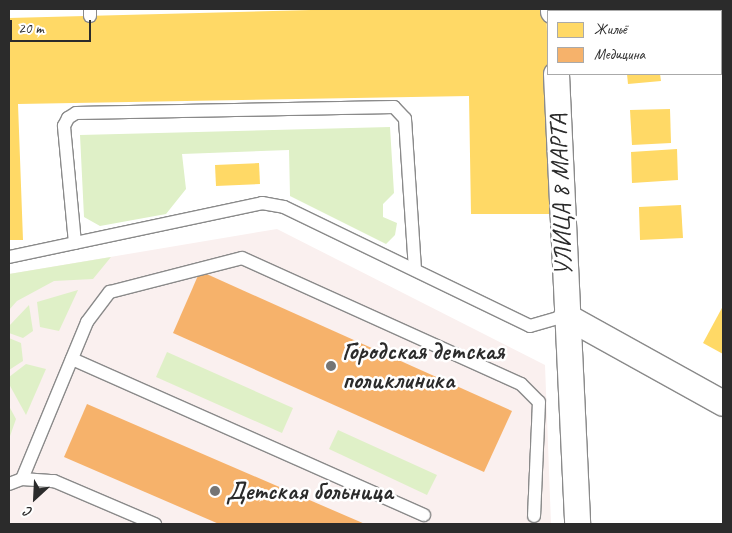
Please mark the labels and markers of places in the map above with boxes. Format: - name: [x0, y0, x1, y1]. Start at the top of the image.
- place label: Городская детская поликлиника: [342, 337, 507, 396]
- marker: Городская детская поликлиника: [324, 359, 338, 373]
- place label: Детская больница: [226, 476, 393, 506]
- marker: Детская больница: [208, 484, 222, 498]

